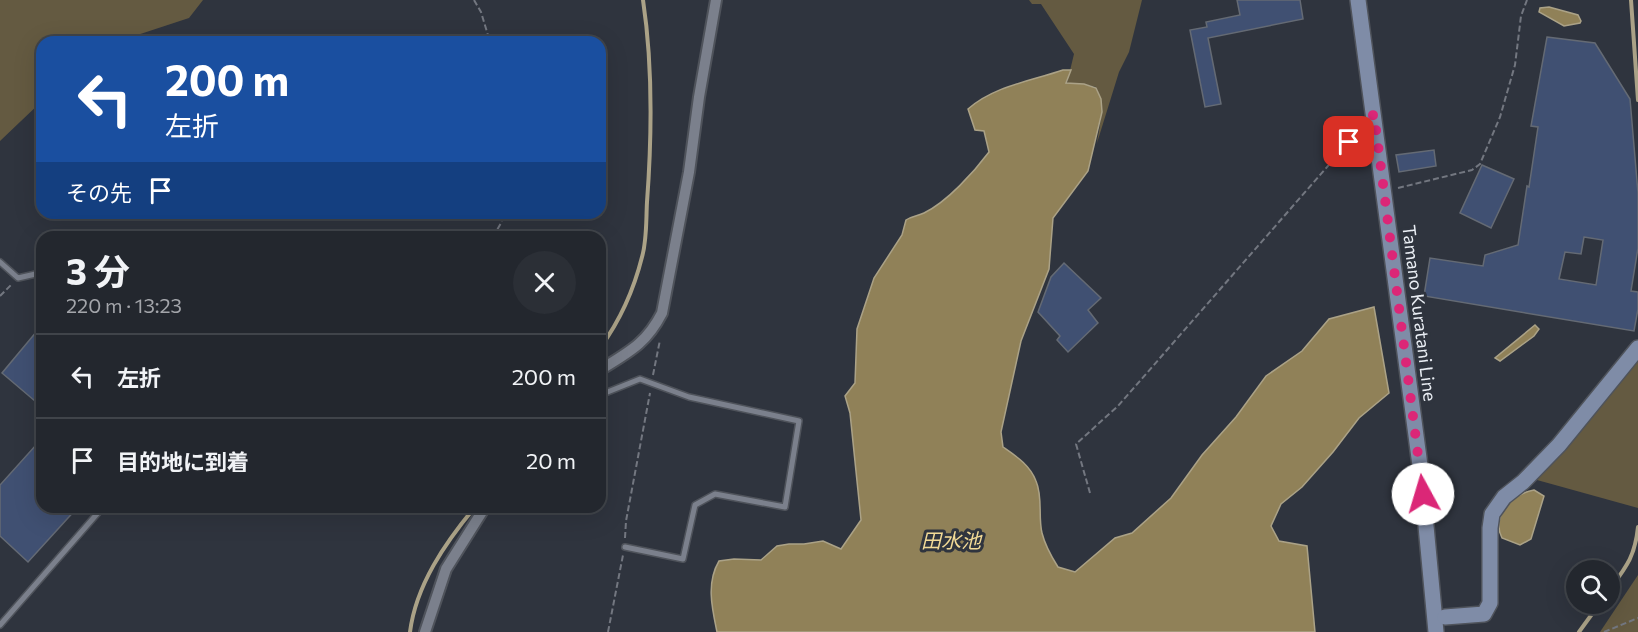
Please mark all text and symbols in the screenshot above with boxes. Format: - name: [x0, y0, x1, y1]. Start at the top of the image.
- text: 200 m: [165, 53, 289, 105]
- icon: left: [66, 60, 144, 138]
- text: 左折: [165, 109, 219, 142]
- pin: [1323, 116, 1374, 167]
- icon: arrive: [1332, 125, 1365, 158]
- icon: arrive: [144, 174, 177, 207]
- text: その先: [66, 179, 132, 206]
- street label: Tamano Kuratani Line: [1398, 224, 1442, 402]
- text: 3 分: [66, 248, 130, 292]
- button: close: [513, 251, 576, 314]
- text: 220 m · 13:23: [66, 293, 182, 317]
- icon: left: [66, 360, 99, 393]
- text: 200 m: [512, 363, 576, 390]
- text: 左折: [117, 364, 161, 391]
- icon: arrive: [66, 444, 99, 477]
- text: 20 m: [526, 447, 576, 474]
- text: 目的地に到着: [117, 448, 249, 475]
- position arrow: [1391, 462, 1455, 526]
- water label: 田水池: [921, 528, 983, 552]
- map controls: [1566, 560, 1620, 614]
- button: search: [1566, 560, 1620, 614]

